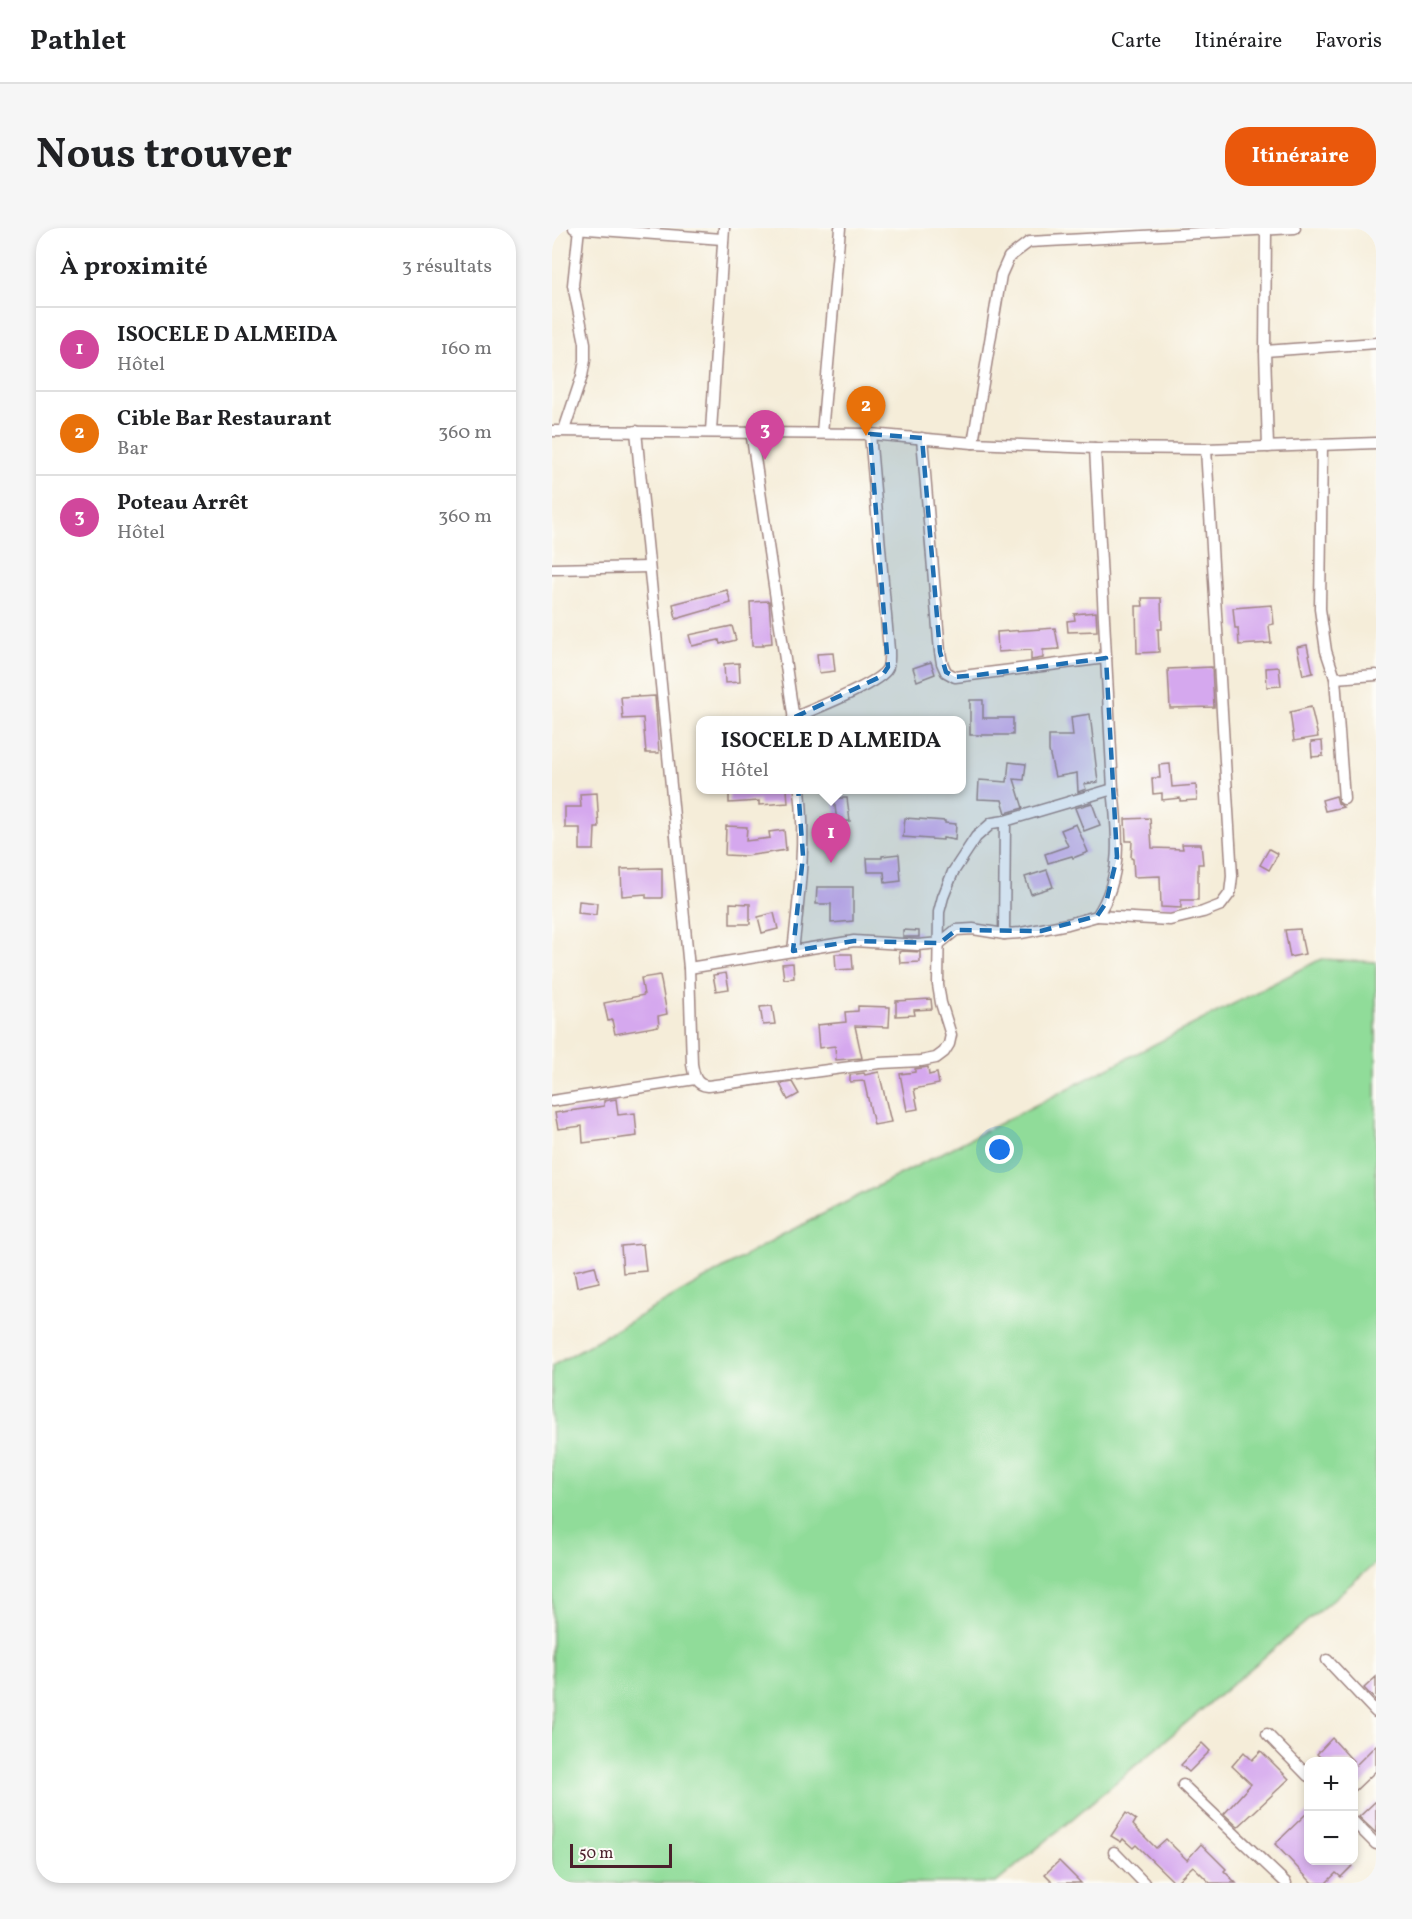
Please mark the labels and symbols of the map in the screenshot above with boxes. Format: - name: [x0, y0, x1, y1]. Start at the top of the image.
- pin: 2: [846, 386, 886, 436]
- pin: 3: [746, 410, 784, 460]
- pin: 1: [812, 814, 850, 863]
- your location: [985, 1135, 1014, 1164]
- scale bar: [570, 1841, 672, 1868]

